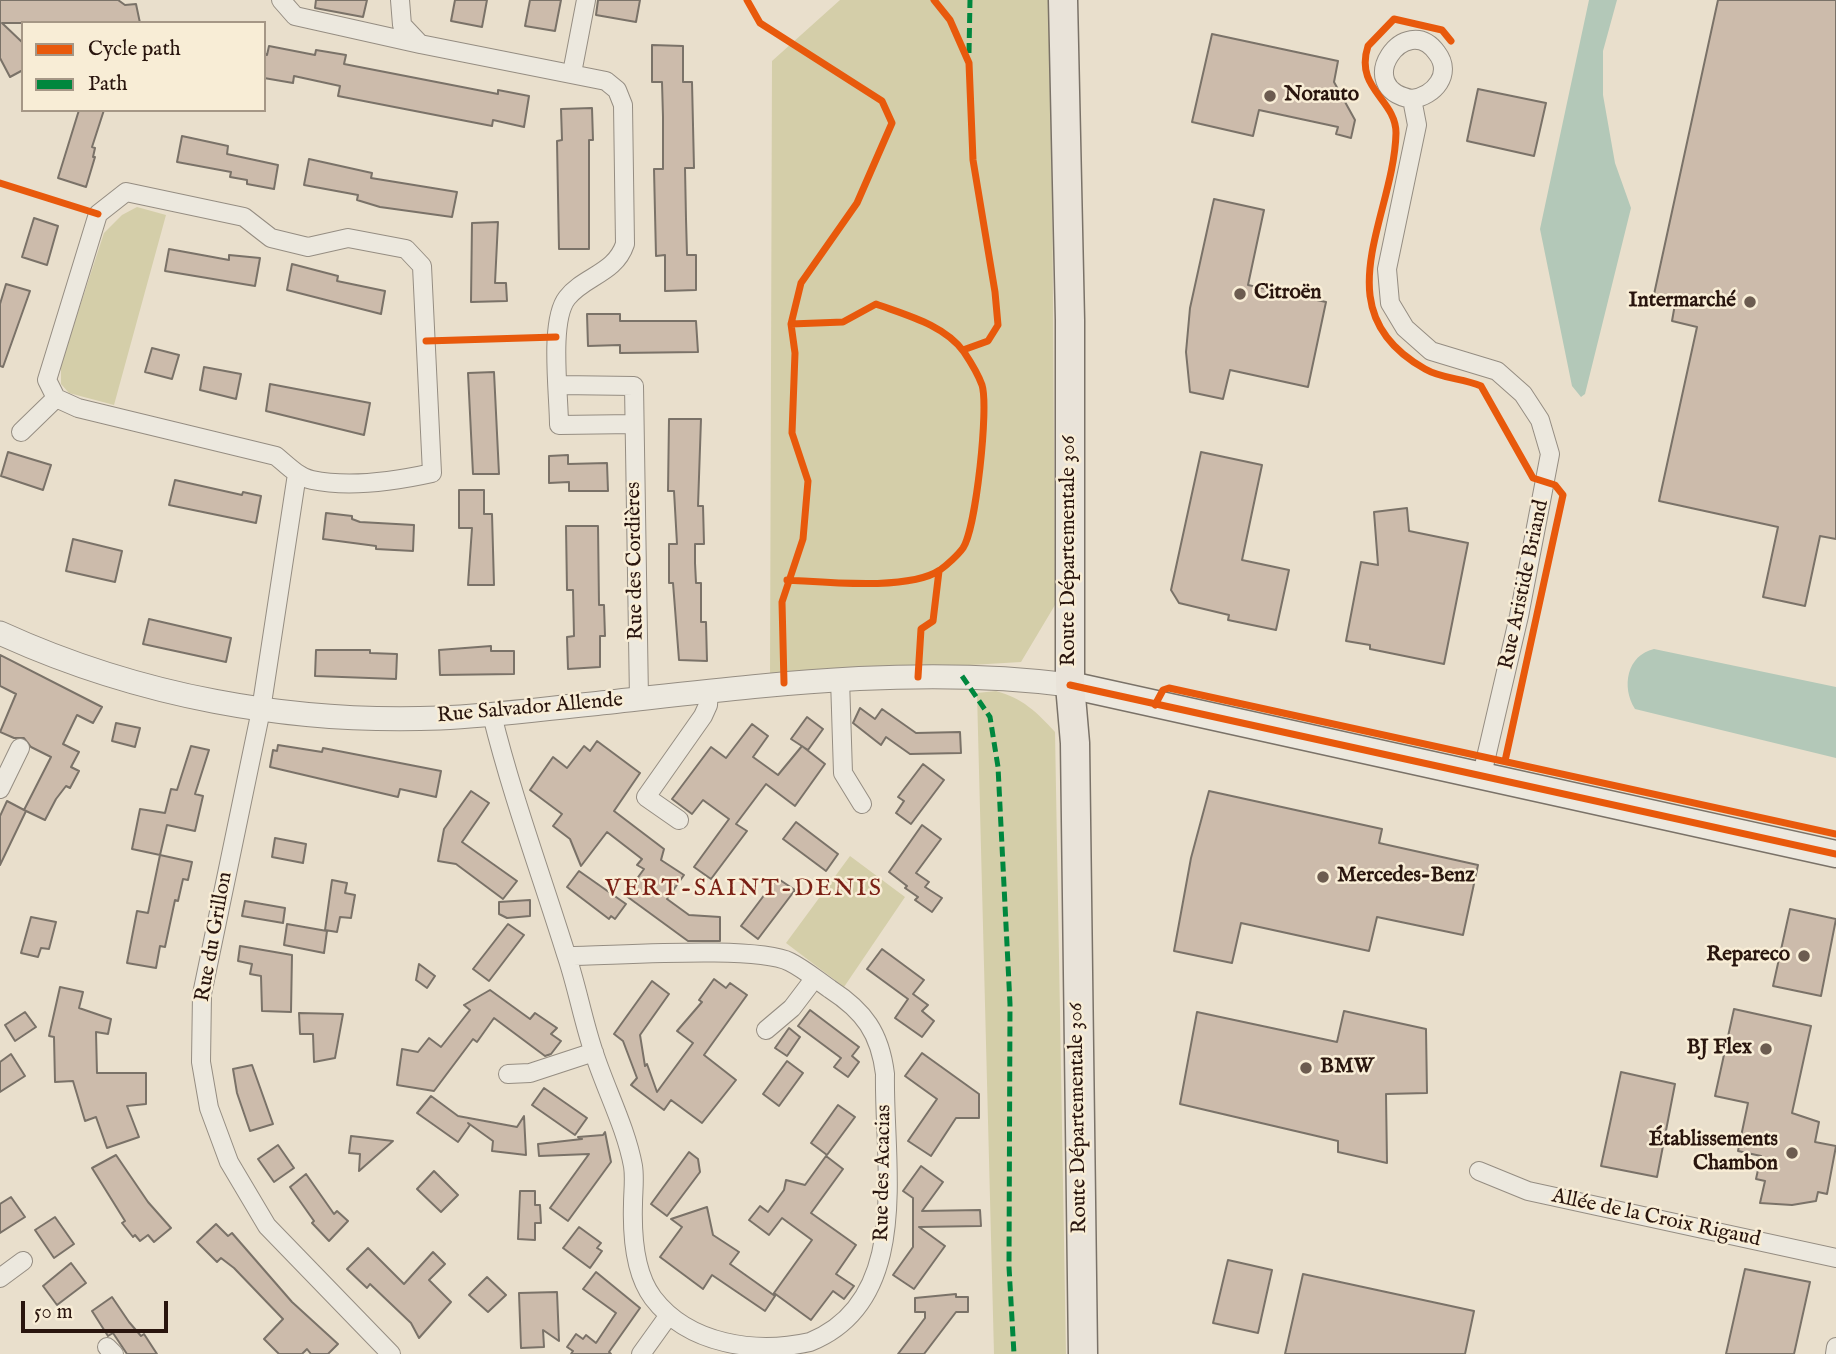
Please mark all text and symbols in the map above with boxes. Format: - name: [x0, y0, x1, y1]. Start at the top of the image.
- legend: [21, 21, 266, 112]
- text: Cycle path: [88, 36, 181, 63]
- text: Path: [88, 71, 127, 98]
- place label: Norauto: [1284, 83, 1359, 109]
- marker: Norauto: [1262, 88, 1278, 104]
- place label: Citroën: [1254, 281, 1322, 307]
- marker: Citroën: [1232, 286, 1248, 302]
- place label: Intermarché: [1629, 289, 1736, 315]
- marker: Intermarché: [1742, 294, 1758, 310]
- street label: Route Départementale 306: [1057, 435, 1083, 667]
- street label: Rue des Cordières: [622, 481, 650, 641]
- street label: Rue Aristide Briand: [1495, 498, 1555, 672]
- street label: Rue Salvador Allende: [436, 688, 624, 730]
- place label: Mercedes-Benz: [1337, 864, 1475, 890]
- marker: Mercedes-Benz: [1315, 869, 1331, 885]
- street label: Rue du Grillon: [191, 870, 239, 1004]
- district label: VERT-SAINT-DENIS: [607, 876, 881, 904]
- place label: Repareco: [1706, 943, 1790, 969]
- marker: Repareco: [1796, 948, 1812, 964]
- street label: Route Départementale 306: [1064, 1002, 1094, 1234]
- place label: BJ Flex: [1686, 1036, 1752, 1062]
- marker: BJ Flex: [1758, 1041, 1774, 1057]
- place label: BMW: [1320, 1055, 1374, 1081]
- marker: BMW: [1298, 1060, 1314, 1076]
- street label: Rue des Acacias: [870, 1104, 898, 1242]
- place label: Établissements Chambon: [1649, 1128, 1778, 1178]
- marker: Établissements Chambon: [1784, 1145, 1800, 1161]
- street label: Allée de la Croix Rigaud: [1549, 1185, 1763, 1253]
- scale bar: [24, 1288, 172, 1332]
- text: 50 m: [34, 1299, 73, 1326]

